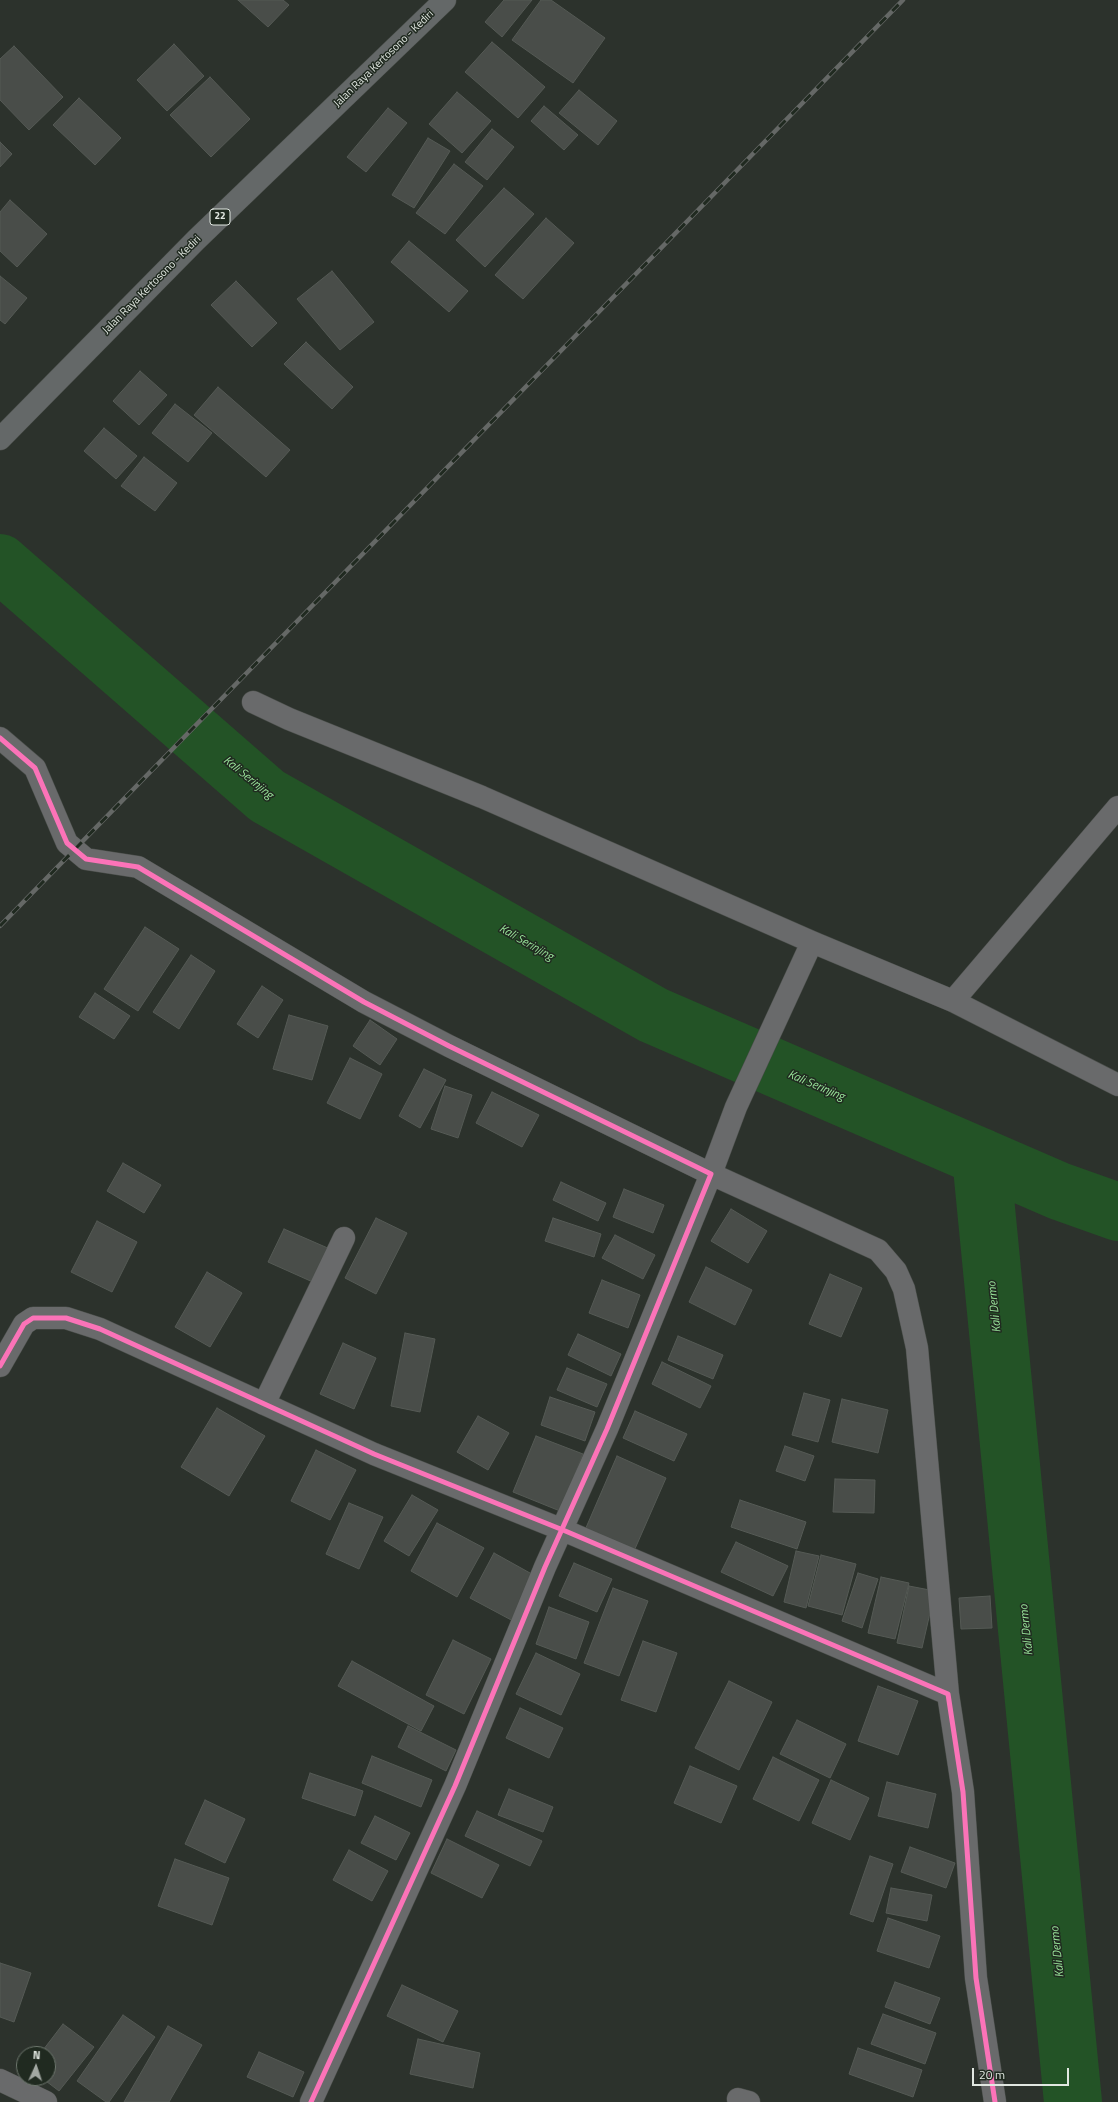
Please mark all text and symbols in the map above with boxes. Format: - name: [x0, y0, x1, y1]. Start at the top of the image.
- street label: Jalan Raya Kertosono - Kediri: [331, 8, 437, 110]
- road number: 22: [210, 209, 230, 225]
- street label: Jalan Raya Kertosono - Kediri: [100, 233, 204, 337]
- water label: Kali Serinjing: [220, 754, 276, 802]
- water label: Kali Serinjing: [496, 922, 556, 964]
- water label: Kali Serinjing: [786, 1068, 846, 1104]
- water label: Kali Dermo: [985, 1281, 1005, 1333]
- water label: Kali Dermo: [1017, 1604, 1037, 1656]
- water label: Kali Dermo: [1048, 1926, 1068, 1978]
- north arrow: [16, 2046, 56, 2086]
- text: N: [32, 2047, 41, 2063]
- scale bar: [974, 2060, 1071, 2086]
- text: 20 m: [979, 2065, 1005, 2084]

